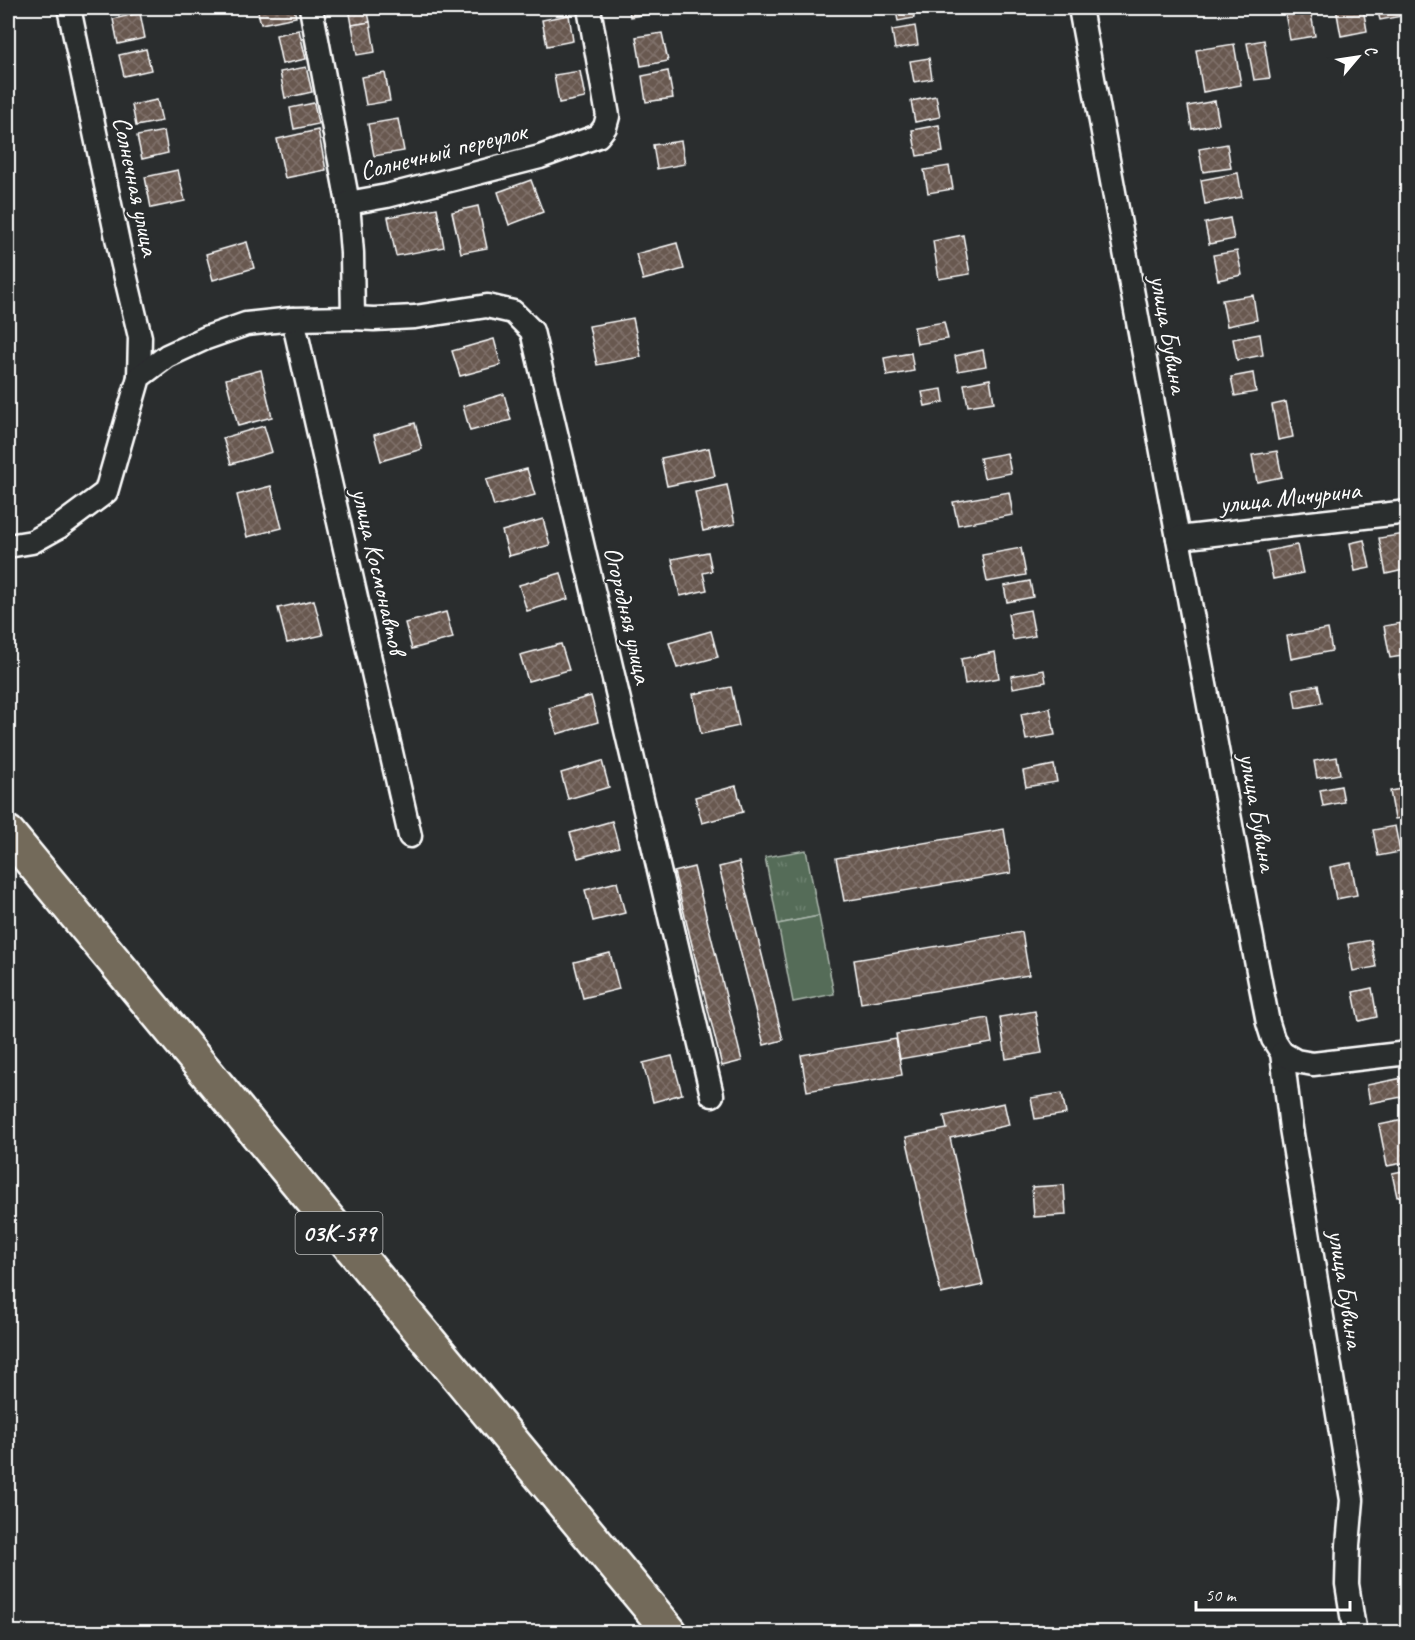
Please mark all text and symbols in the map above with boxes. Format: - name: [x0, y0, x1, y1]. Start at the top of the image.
- north arrow: [1328, 27, 1388, 87]
- text: С: [1360, 42, 1382, 60]
- street label: Солнечная улица: [105, 113, 167, 260]
- street label: Солнечный переулок: [356, 114, 532, 188]
- street label: улица Бувина: [1142, 270, 1196, 398]
- street label: улица Мичурина: [1216, 473, 1364, 521]
- street label: улица Космонавтов: [343, 483, 415, 661]
- street label: Огородняя улица: [596, 543, 660, 688]
- street label: улица Бувина: [1231, 748, 1285, 876]
- road number: 03К-579: [296, 1212, 382, 1254]
- street label: улица Бувина: [1320, 1226, 1372, 1353]
- scale bar: [1196, 1574, 1350, 1612]
- text: 50 m: [1205, 1584, 1238, 1606]

